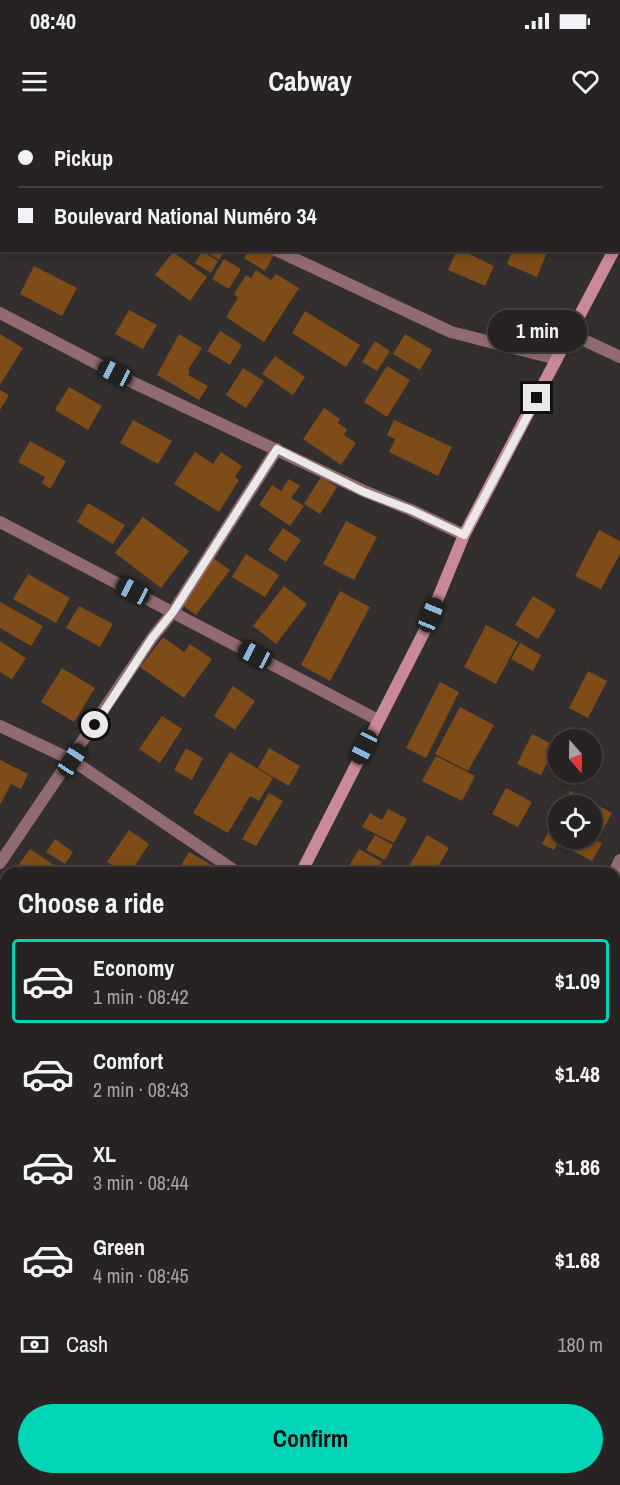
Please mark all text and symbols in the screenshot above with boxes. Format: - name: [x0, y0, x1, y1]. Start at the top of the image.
- text: 08:40: [30, 6, 76, 36]
- text: Cabway: [268, 63, 352, 99]
- icon: menu: [18, 65, 51, 98]
- icon: heart: [569, 65, 602, 98]
- text: Pickup: [54, 143, 113, 173]
- text: Boulevard National Numéro 34: [54, 201, 317, 231]
- callout: 1 min: [488, 311, 586, 353]
- text: 1 min: [516, 317, 559, 344]
- car: [95, 357, 135, 389]
- route end: [523, 384, 550, 411]
- car: [113, 575, 153, 607]
- car: [416, 595, 446, 635]
- car: [235, 639, 275, 671]
- route start: [81, 711, 108, 738]
- car: [348, 727, 380, 767]
- north arrow: [548, 729, 602, 783]
- map controls: [548, 729, 602, 849]
- car: [55, 740, 89, 780]
- button: locate: [548, 795, 602, 849]
- text: Choose a ride: [18, 885, 164, 921]
- text: Economy: [93, 953, 174, 983]
- icon: car: [21, 954, 75, 1008]
- text: $1.09: [555, 966, 600, 996]
- text: 1 min · 08:42: [93, 983, 189, 1010]
- text: Comfort: [93, 1046, 163, 1076]
- icon: car: [21, 1047, 75, 1101]
- text: $1.48: [555, 1059, 600, 1089]
- text: 2 min · 08:43: [93, 1076, 189, 1103]
- text: XL: [93, 1139, 116, 1169]
- icon: car: [21, 1140, 75, 1194]
- text: $1.86: [555, 1152, 600, 1182]
- text: 3 min · 08:44: [93, 1169, 189, 1196]
- text: Green: [93, 1232, 145, 1262]
- icon: car: [21, 1233, 75, 1287]
- text: $1.68: [555, 1245, 600, 1275]
- text: 4 min · 08:45: [93, 1262, 189, 1289]
- icon: cash: [18, 1328, 51, 1361]
- text: Cash: [66, 1329, 108, 1359]
- text: 180 m: [557, 1331, 603, 1358]
- button: Confirm: [18, 1404, 603, 1473]

